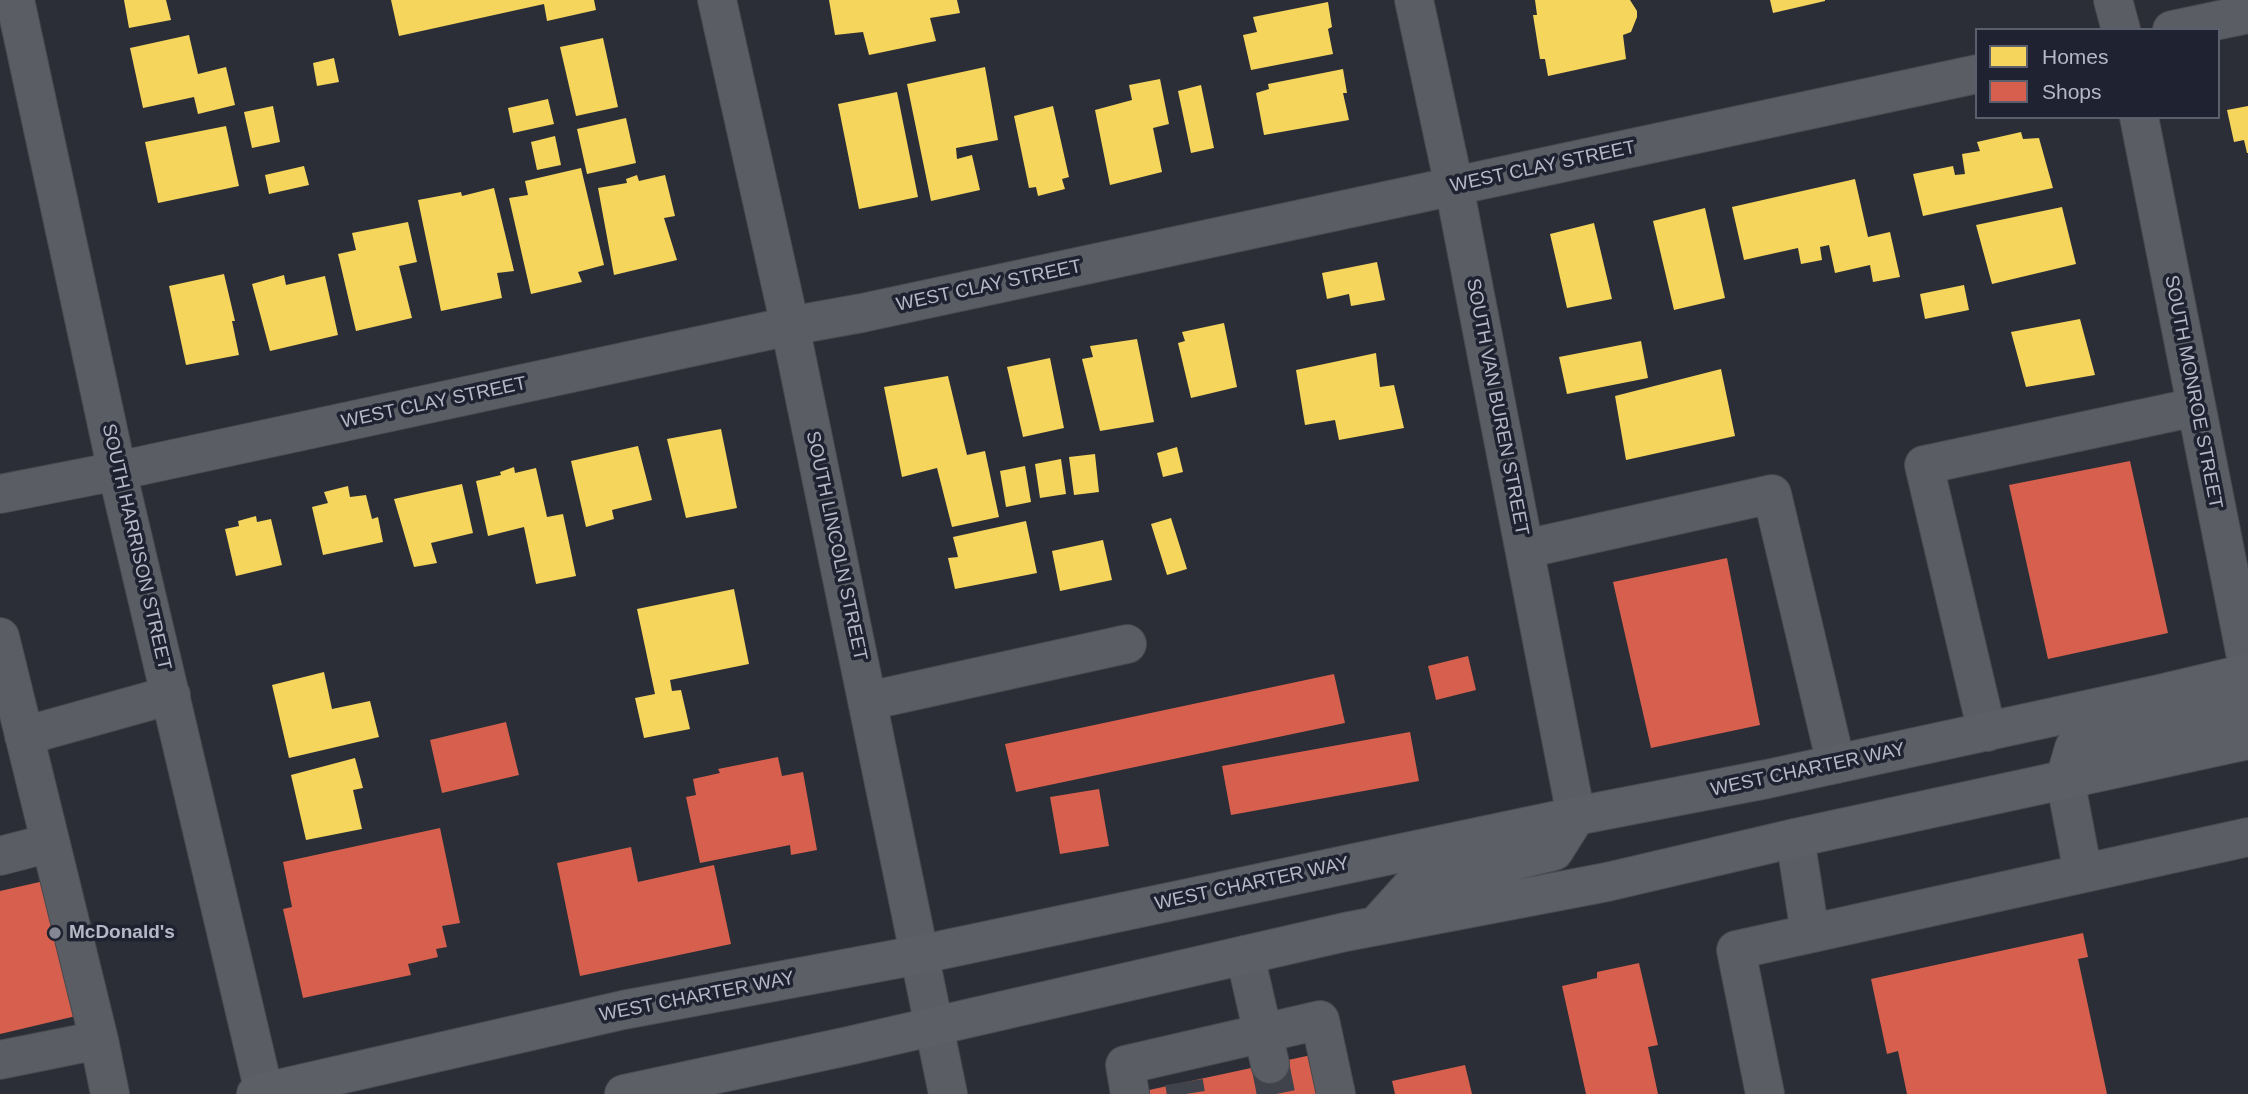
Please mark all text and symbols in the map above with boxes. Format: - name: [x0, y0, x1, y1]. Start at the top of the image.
- legend: [1975, 28, 2220, 119]
- text: Homes: [2042, 45, 2109, 68]
- text: Shops: [2042, 80, 2102, 103]
- street label: WEST CLAY STREET: [1448, 136, 1638, 198]
- street label: WEST CLAY STREET: [894, 255, 1084, 317]
- street label: SOUTH MONROE STREET: [2159, 273, 2227, 511]
- street label: SOUTH VAN BUREN STREET: [1461, 276, 1533, 538]
- street label: WEST CLAY STREET: [339, 372, 529, 434]
- street label: SOUTH HARRISON STREET: [97, 422, 175, 672]
- street label: SOUTH LINCOLN STREET: [800, 429, 872, 663]
- street label: WEST CHARTER WAY: [1709, 738, 1907, 802]
- street label: WEST CHARTER WAY: [1153, 852, 1351, 916]
- place label: McDonald's: [69, 922, 175, 944]
- marker: McDonald's: [47, 925, 63, 941]
- street label: WEST CHARTER WAY: [598, 967, 796, 1027]

